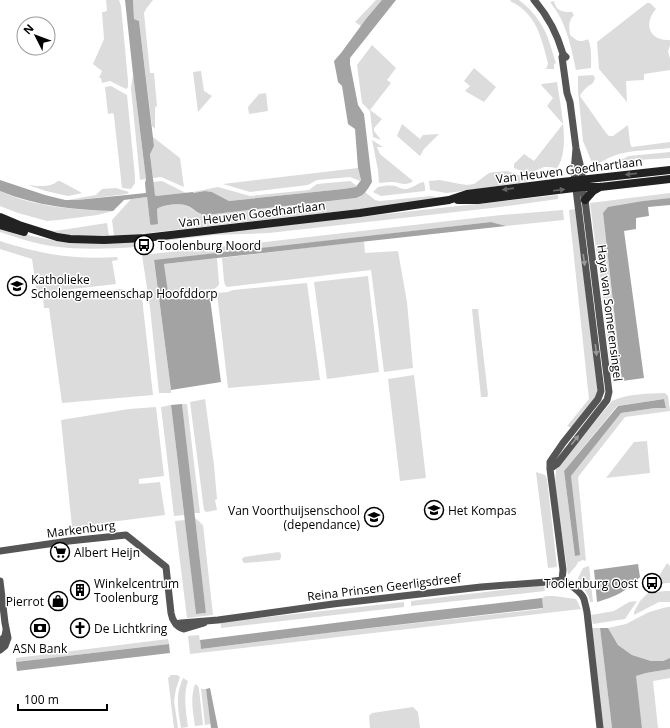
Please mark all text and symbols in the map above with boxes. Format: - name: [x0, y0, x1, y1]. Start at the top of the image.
- north arrow: [16, 16, 56, 56]
- text: N: [20, 21, 37, 37]
- street label: Van Heuven Goedhartlaan: [495, 153, 643, 187]
- one-way arrow: [625, 171, 637, 177]
- one-way arrow: [502, 186, 514, 192]
- one-way arrow: [553, 187, 565, 193]
- street label: Van Heuven Goedhartlaan: [178, 197, 326, 231]
- bus stop icon: Toolenburg Noord: [133, 234, 155, 256]
- place label: Toolenburg Noord: [158, 237, 261, 254]
- street label: Haya van Somerensingel: [593, 244, 627, 382]
- one-way arrow: [581, 254, 588, 266]
- place label: Katholieke Scholengemeenschap Hoofddorp: [31, 271, 218, 302]
- school or university icon: Katholieke Scholengemeenschap Hoofddorp: [6, 275, 28, 297]
- one-way arrow: [593, 344, 599, 356]
- one-way arrow: [571, 434, 580, 445]
- school or university icon: Het Kompas: [423, 499, 445, 521]
- place label: Van Voorthuijsenschool (dependance): [228, 502, 360, 533]
- place label: Het Kompas: [448, 502, 517, 519]
- school or university icon: Van Voorthuijsenschool (dependance): [363, 506, 385, 528]
- street label: Markenburg: [46, 516, 117, 542]
- supermarket icon: Albert Heijn: [49, 541, 71, 563]
- place label: Albert Heijn: [74, 544, 140, 561]
- street label: Reina Prinsen Geerligsdreef: [306, 569, 463, 605]
- bus stop icon: Toolenburg Oost: [641, 572, 663, 594]
- place label: Winkelcentrum Toolenburg: [94, 575, 179, 606]
- place label: Toolenburg Oost: [544, 575, 638, 592]
- building icon: Winkelcentrum Toolenburg: [69, 579, 91, 601]
- shop icon: Pierrot: [47, 590, 69, 612]
- place label: Pierrot: [6, 593, 44, 610]
- bank icon: ASN Bank: [29, 617, 51, 639]
- church icon: De Lichtkring: [69, 617, 91, 639]
- place label: De Lichtkring: [94, 620, 168, 637]
- place label: ASN Bank: [13, 640, 68, 657]
- scale bar: [18, 686, 107, 712]
- text: 100 m: [24, 691, 59, 708]

